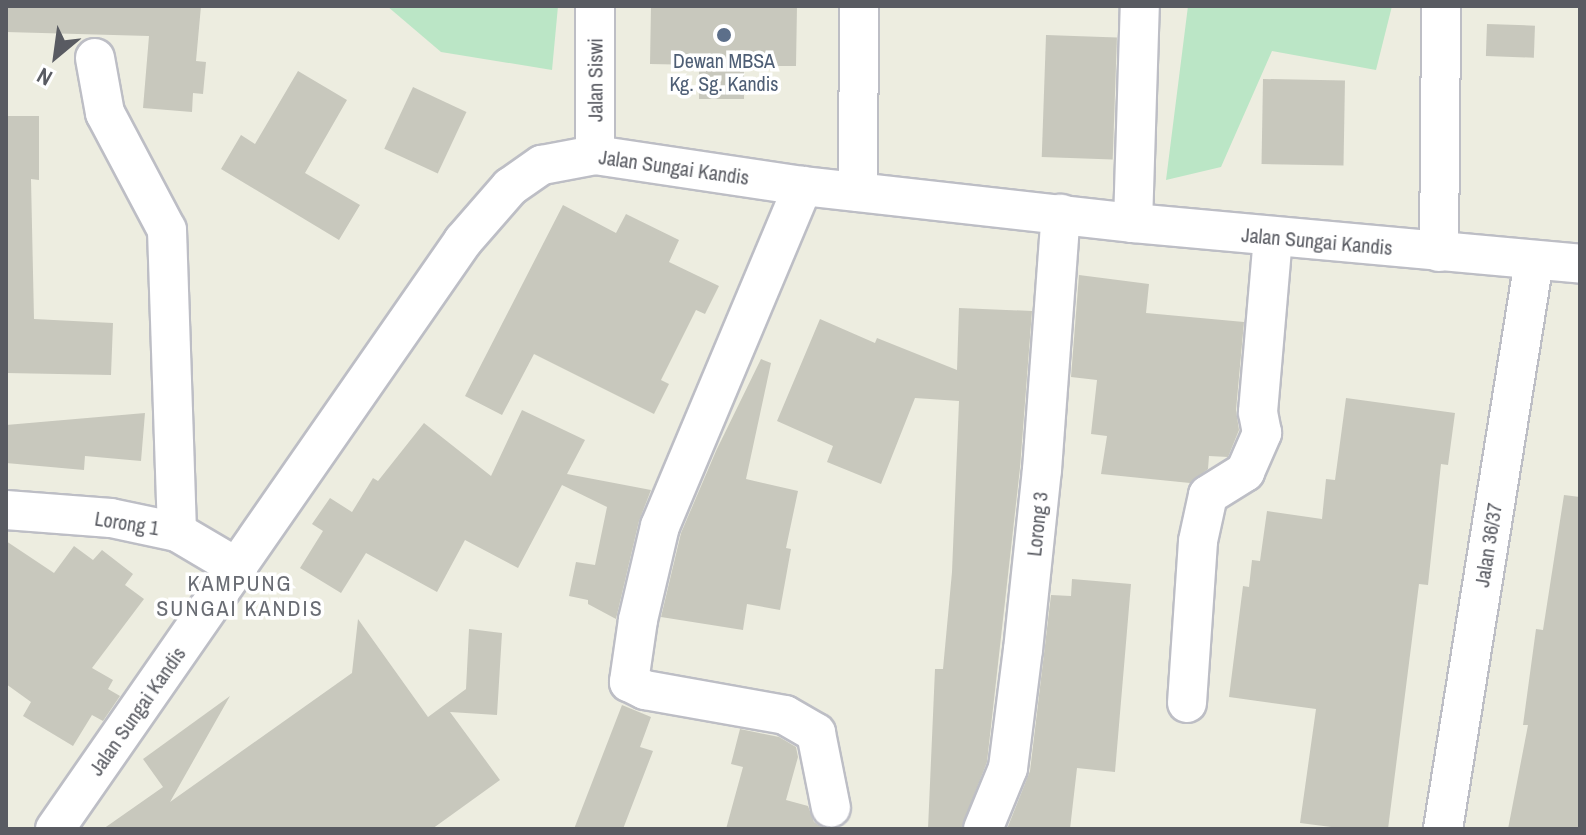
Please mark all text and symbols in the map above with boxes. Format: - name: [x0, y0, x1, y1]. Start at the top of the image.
- north arrow: [16, 16, 96, 96]
- marker: Dewan MBSA Kg. Sg. Kandis: [715, 26, 733, 44]
- street label: Jalan Siswi: [583, 38, 607, 122]
- place label: Dewan MBSA Kg. Sg. Kandis: [669, 48, 779, 95]
- text: N: [31, 61, 57, 93]
- street label: Jalan Sungai Kandis: [597, 145, 751, 189]
- street label: Jalan Sungai Kandis: [1241, 222, 1393, 260]
- street label: Lorong 3: [1022, 491, 1052, 557]
- street label: Jalan 36/37: [1470, 501, 1506, 589]
- street label: Lorong 1: [93, 506, 161, 540]
- district label: KAMPUNG SUNGAI KANDIS: [156, 570, 324, 622]
- street label: Jalan Sungai Kandis: [84, 642, 190, 780]

